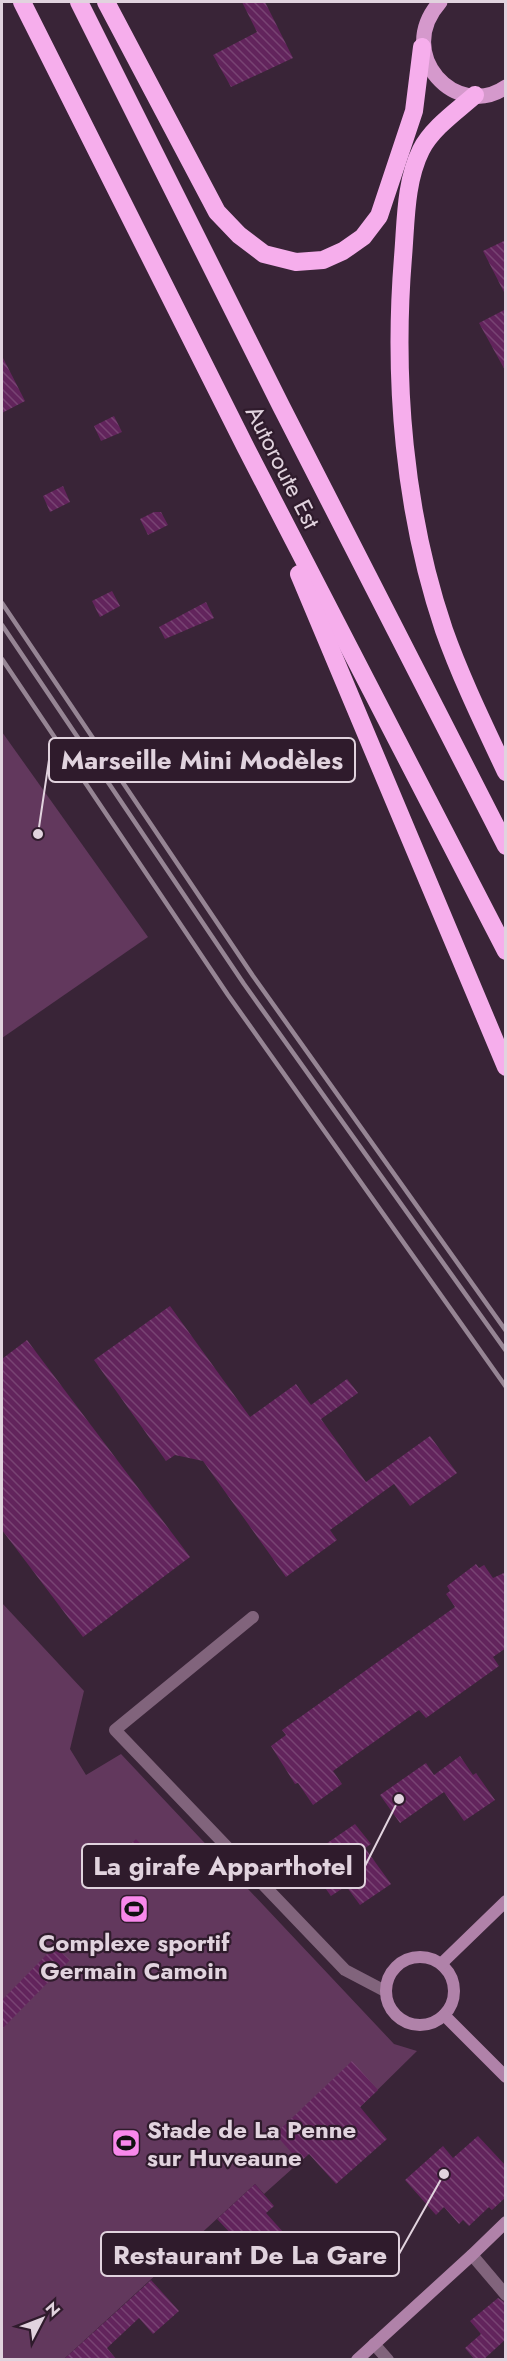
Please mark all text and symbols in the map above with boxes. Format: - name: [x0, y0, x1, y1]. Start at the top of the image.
- street label: Autoroute Est: [237, 399, 329, 535]
- callout: Marseille Mini Modèles: [49, 738, 355, 782]
- text: Marseille Mini Modèles: [61, 741, 343, 779]
- callout: La girafe Apparthotel: [82, 1844, 365, 1888]
- text: La girafe Apparthotel: [93, 1847, 353, 1885]
- sports icon: Complexe sportif Germain Camoin: [118, 1893, 150, 1925]
- place label: Complexe sportif Germain Camoin: [39, 1925, 231, 1988]
- place label: Stade de La Penne sur Huveaune: [147, 2112, 356, 2175]
- sports icon: Stade de La Penne sur Huveaune: [110, 2127, 142, 2159]
- callout: Restaurant De La Gare: [101, 2232, 399, 2276]
- text: Restaurant De La Gare: [113, 2236, 387, 2274]
- north arrow: [12, 2289, 72, 2349]
- text: N: [40, 2297, 66, 2322]

